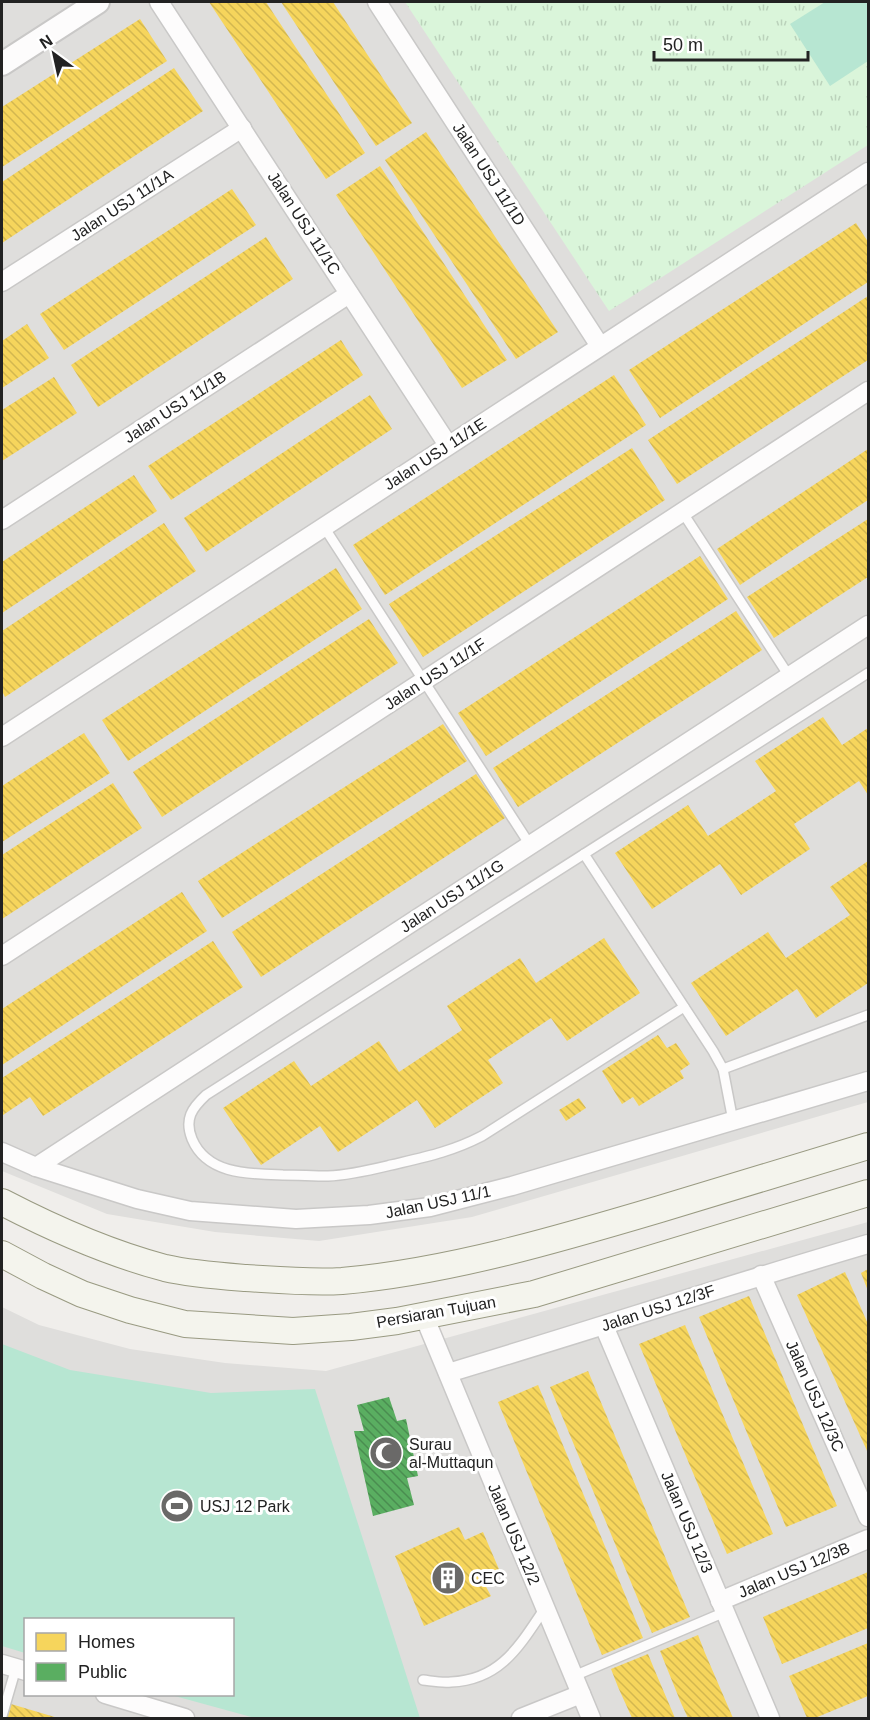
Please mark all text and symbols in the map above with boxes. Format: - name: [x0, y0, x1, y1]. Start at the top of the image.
- north arrow: [24, 24, 84, 84]
- scale bar: [654, 24, 808, 62]
- text: N: [37, 32, 56, 52]
- text: 50 m: [663, 35, 703, 55]
- street label: Jalan USJ 11/1D: [449, 120, 529, 228]
- street label: Jalan USJ 11/1A: [68, 166, 176, 244]
- street label: Jalan USJ 11/1C: [264, 169, 344, 277]
- street label: Jalan USJ 11/1B: [121, 368, 229, 446]
- street label: Jalan USJ 11/1E: [381, 415, 489, 493]
- street label: Jalan USJ 11/1F: [381, 635, 489, 713]
- street label: Jalan USJ 11/1G: [397, 856, 507, 936]
- street label: Jalan USJ 11/1: [384, 1183, 492, 1221]
- street label: Jalan USJ 12/3F: [599, 1282, 717, 1334]
- street label: Persiaran Tujuan: [375, 1293, 497, 1331]
- street label: Jalan USJ 12/3C: [783, 1338, 847, 1454]
- mosque icon: Surau al-Muttaqun: [368, 1435, 404, 1471]
- place label: Surau al-Muttaqun: [409, 1436, 494, 1471]
- street label: Jalan USJ 12/3: [658, 1469, 716, 1575]
- street label: Jalan USJ 12/2: [485, 1481, 543, 1587]
- sports icon: USJ 12 Park: [159, 1488, 195, 1524]
- place label: USJ 12 Park: [200, 1498, 291, 1515]
- street label: Jalan USJ 12/3B: [736, 1539, 852, 1601]
- building icon: CEC: [430, 1560, 466, 1596]
- place label: CEC: [471, 1570, 505, 1587]
- legend: [24, 1618, 234, 1696]
- text: Homes: [78, 1632, 135, 1652]
- text: Public: [78, 1662, 127, 1682]

